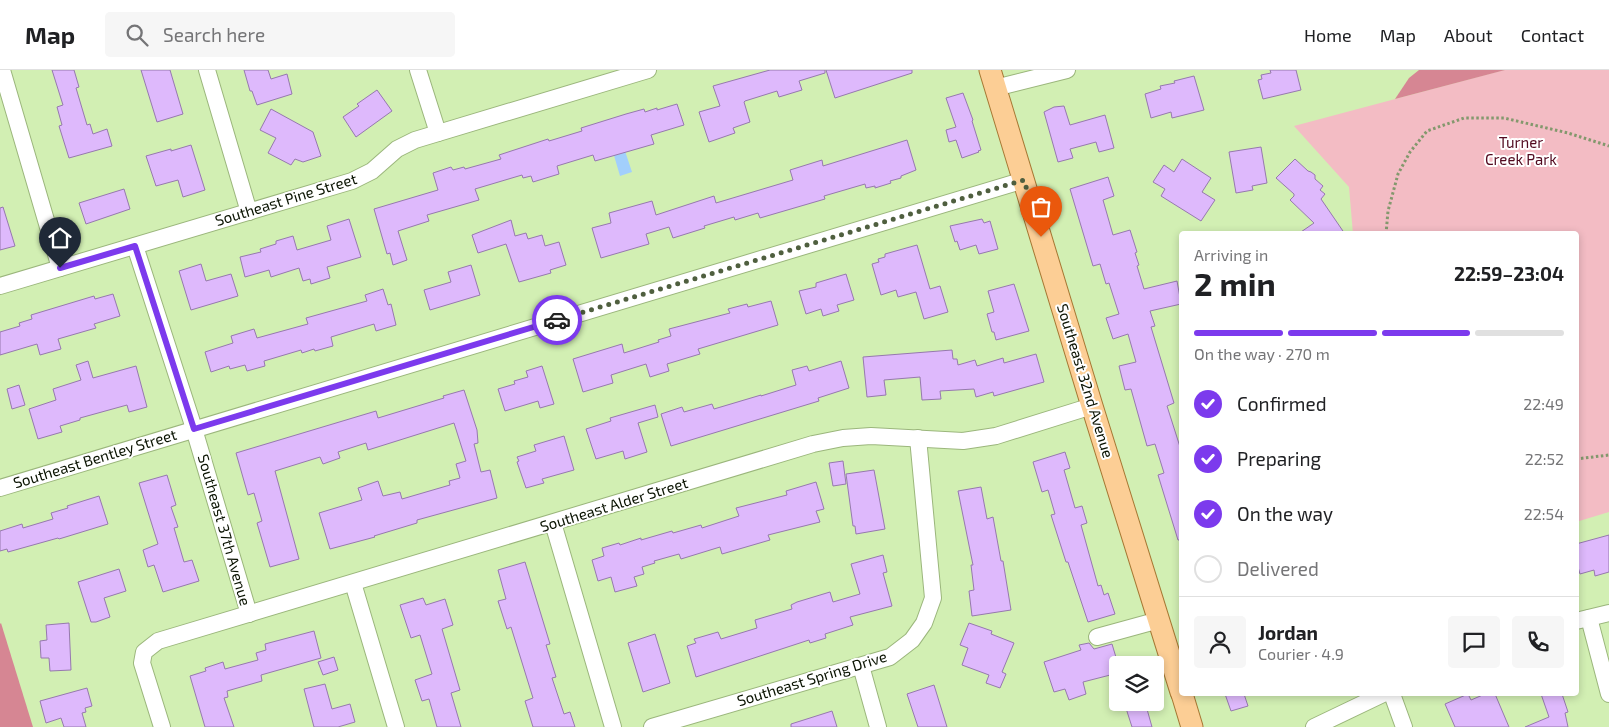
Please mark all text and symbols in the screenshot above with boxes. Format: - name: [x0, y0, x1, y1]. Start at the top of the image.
- search box: [105, 12, 455, 57]
- text: Map: [25, 20, 75, 49]
- icon: search: [123, 21, 151, 49]
- text: Search here: [163, 23, 265, 46]
- text: Home: [1304, 24, 1352, 46]
- text: Map: [1380, 24, 1416, 46]
- text: About: [1444, 24, 1493, 46]
- text: Contact: [1521, 24, 1584, 46]
- park label: Turner Creek Park: [1485, 133, 1557, 168]
- street label: Southeast Pine Street: [213, 169, 359, 229]
- pin: [1020, 186, 1062, 237]
- icon: bag: [1027, 193, 1055, 221]
- pin: [39, 217, 81, 268]
- icon: home: [46, 224, 74, 252]
- text: Arriving in: [1194, 245, 1268, 264]
- text: 22:59–23:04: [1454, 262, 1564, 285]
- text: 2 min: [1194, 264, 1276, 302]
- courier: [532, 295, 582, 345]
- street label: Southeast 32nd Avenue: [1054, 301, 1118, 460]
- icon: car: [543, 306, 571, 334]
- text: On the way · 270 m: [1194, 344, 1330, 363]
- icon: check: [1194, 390, 1222, 418]
- text: Confirmed: [1237, 392, 1327, 415]
- text: 22:49: [1523, 394, 1564, 413]
- street label: Southeast Bentley Street: [11, 425, 179, 491]
- icon: check: [1194, 445, 1222, 473]
- text: Preparing: [1237, 447, 1321, 470]
- text: 22:52: [1525, 449, 1564, 468]
- street label: Southeast 37th Avenue: [195, 452, 255, 607]
- street label: Southeast Alder Street: [538, 473, 690, 535]
- icon: check: [1194, 500, 1222, 528]
- text: On the way: [1237, 502, 1333, 525]
- text: 22:54: [1524, 504, 1564, 523]
- text: Delivered: [1237, 557, 1319, 580]
- button: person: [1194, 616, 1246, 668]
- button: chat: [1448, 616, 1500, 668]
- button: phone: [1512, 616, 1564, 668]
- text: Jordan: [1258, 621, 1318, 644]
- text: Courier · 4.9: [1258, 644, 1344, 663]
- street label: Southeast Spring Drive: [735, 647, 889, 709]
- map controls: [1109, 656, 1164, 711]
- button: layers: [1109, 656, 1164, 711]

